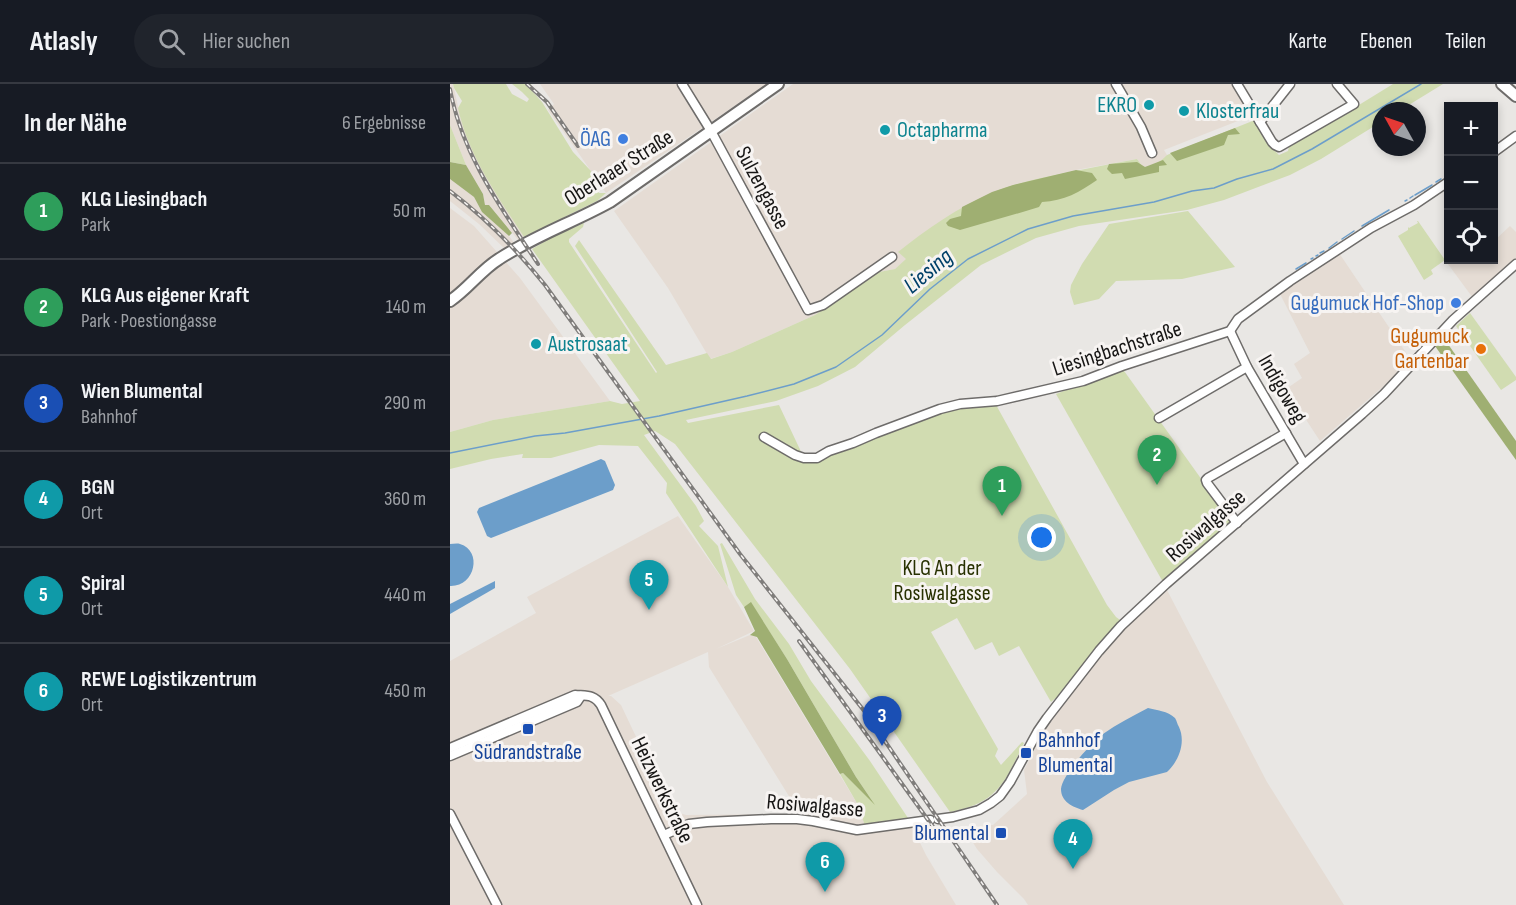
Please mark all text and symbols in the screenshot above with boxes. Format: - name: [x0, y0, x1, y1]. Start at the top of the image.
- search box: [134, 14, 554, 68]
- text: Atlasly: [30, 25, 98, 58]
- icon: search: [155, 25, 188, 58]
- text: Hier suchen: [203, 28, 290, 55]
- text: Karte: [1289, 29, 1327, 54]
- text: Ebenen: [1360, 29, 1412, 54]
- text: Teilen: [1445, 29, 1486, 54]
- place label: EKRO: [1097, 92, 1137, 119]
- marker: EKRO: [1142, 98, 1156, 112]
- place label: Klosterfrau: [1196, 98, 1279, 125]
- north arrow: [1372, 102, 1426, 156]
- map controls: [1444, 102, 1498, 264]
- button: +: [1444, 102, 1498, 156]
- marker: Klosterfrau: [1177, 104, 1191, 118]
- text: In der Nähe: [24, 108, 127, 139]
- text: 6 Ergebnisse: [342, 111, 426, 135]
- place label: Octapharma: [897, 117, 988, 144]
- marker: Octapharma: [878, 123, 892, 137]
- street label: Oberlaaer Straße: [559, 124, 679, 212]
- place label: ÖAG: [580, 126, 611, 153]
- marker: ÖAG: [616, 132, 630, 146]
- street label: Sulzengasse: [729, 142, 795, 234]
- button: −: [1444, 156, 1498, 210]
- text: KLG Liesingbach: [81, 186, 207, 213]
- text: 1: [40, 199, 47, 223]
- text: 50 m: [393, 199, 426, 223]
- button: locate: [1444, 210, 1498, 264]
- text: Park: [81, 213, 110, 237]
- water label: Liesing: [898, 242, 959, 300]
- text: KLG Aus eigener Kraft: [81, 282, 249, 309]
- place label: Gugumuck Hof-Shop: [1290, 290, 1444, 317]
- text: 2: [39, 295, 48, 319]
- text: 140 m: [386, 295, 426, 319]
- marker: Gugumuck Hof-Shop: [1449, 296, 1463, 310]
- text: Park · Poestiongasse: [81, 309, 217, 333]
- street label: Liesingbachstraße: [1049, 315, 1185, 383]
- place label: Gugumuck Gartenbar: [1390, 323, 1470, 375]
- place label: Austrosaat: [547, 331, 628, 358]
- marker: Austrosaat: [529, 337, 543, 351]
- marker: Gugumuck Gartenbar: [1474, 342, 1488, 356]
- street label: Indigoweg: [1252, 350, 1312, 428]
- text: Wien Blumental: [81, 378, 203, 405]
- text: 3: [39, 391, 48, 415]
- text: 290 m: [384, 391, 426, 415]
- text: Bahnhof: [81, 405, 137, 429]
- pin: 2: [1138, 436, 1176, 485]
- pin: 1: [982, 466, 1022, 516]
- text: BGN: [81, 474, 115, 501]
- street label: Rosiwalgasse: [1161, 484, 1251, 568]
- text: 4: [39, 487, 48, 511]
- text: 360 m: [384, 487, 426, 511]
- text: Ort: [81, 501, 103, 525]
- your location: [1027, 523, 1056, 552]
- park label: KLG An der Rosiwalgasse: [894, 555, 991, 607]
- pin: 5: [630, 560, 668, 610]
- text: Spiral: [81, 570, 125, 597]
- text: 5: [39, 583, 48, 607]
- text: 440 m: [384, 583, 426, 607]
- text: Ort: [81, 597, 103, 621]
- text: REWE Logistikzentrum: [81, 666, 257, 693]
- text: 6: [39, 679, 48, 703]
- text: 450 m: [385, 679, 426, 703]
- text: Ort: [81, 693, 103, 717]
- pin: 3: [862, 696, 902, 746]
- marker: Südrandstraße: [521, 722, 535, 736]
- place label: Bahnhof Blumental: [1038, 727, 1113, 779]
- street label: Heizwerkstraße: [625, 733, 699, 847]
- place label: Südrandstraße: [474, 739, 582, 766]
- marker: Bahnhof Blumental: [1019, 746, 1033, 760]
- street label: Rosiwalgasse: [766, 788, 864, 824]
- place label: Blumental: [914, 820, 989, 847]
- pin: 4: [1054, 820, 1092, 869]
- marker: Blumental: [994, 826, 1008, 840]
- pin: 6: [806, 842, 844, 892]

